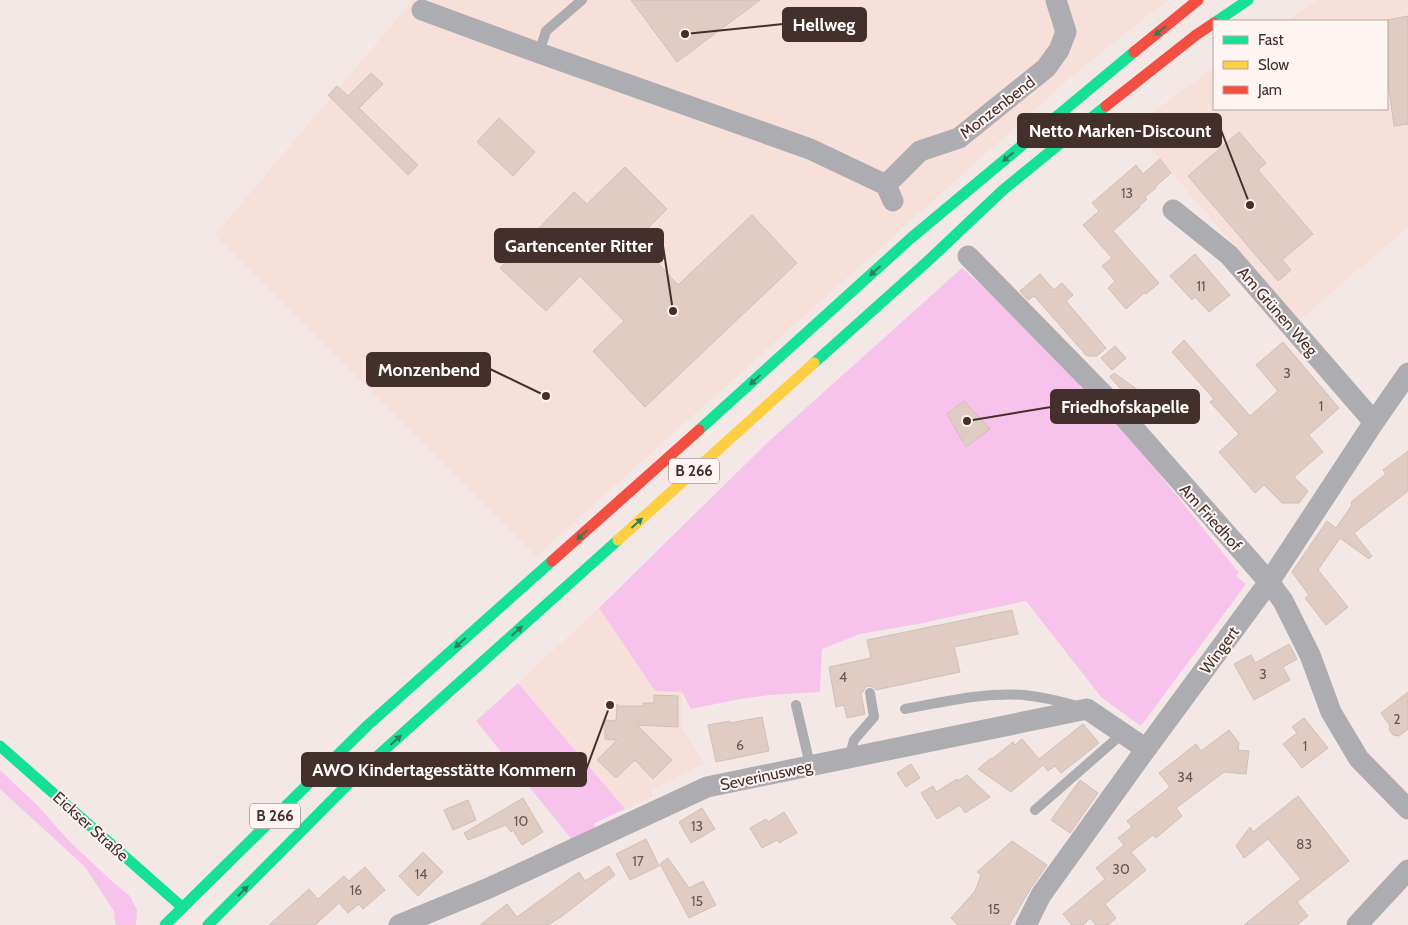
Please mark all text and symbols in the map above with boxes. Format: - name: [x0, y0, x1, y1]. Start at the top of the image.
- callout: Hellweg: [783, 8, 866, 41]
- text: Hellweg: [793, 14, 855, 36]
- legend: [1213, 20, 1388, 110]
- one-way arrow: [1154, 25, 1167, 36]
- text: Fast: [1258, 31, 1283, 49]
- text: Slow: [1258, 56, 1289, 74]
- street label: Monzenbend: [956, 72, 1039, 143]
- text: Jam: [1257, 81, 1282, 99]
- callout: Netto Marken-Discount: [1018, 114, 1221, 147]
- text: Netto Marken-Discount: [1029, 120, 1211, 142]
- one-way arrow: [1002, 152, 1015, 163]
- house number: 13: [1121, 184, 1133, 202]
- callout: Gartencenter Ritter: [495, 229, 663, 262]
- text: Gartencenter Ritter: [505, 235, 653, 257]
- street label: Am Grünen Weg: [1234, 263, 1322, 361]
- one-way arrow: [870, 265, 882, 277]
- house number: 11: [1196, 277, 1206, 295]
- callout: Monzenbend: [367, 353, 490, 386]
- text: Monzenbend: [378, 359, 480, 381]
- house number: 3: [1283, 364, 1291, 382]
- one-way arrow: [749, 374, 761, 386]
- callout: Friedhofskapelle: [1051, 390, 1199, 423]
- text: Friedhofskapelle: [1061, 396, 1189, 418]
- house number: 1: [1319, 397, 1323, 415]
- road number: B 266: [669, 458, 719, 484]
- street label: Am Friedhof: [1176, 480, 1246, 555]
- one-way arrow: [631, 517, 644, 528]
- one-way arrow: [575, 530, 588, 541]
- street label: Wingert: [1196, 622, 1243, 678]
- one-way arrow: [510, 625, 522, 637]
- one-way arrow: [454, 638, 467, 649]
- house number: 3: [1259, 665, 1267, 683]
- house number: 4: [839, 668, 847, 686]
- house number: 2: [1393, 710, 1401, 728]
- one-way arrow: [389, 734, 401, 746]
- house number: 6: [736, 736, 744, 754]
- house number: 1: [1303, 737, 1307, 755]
- callout: AWO Kindertagesstätte Kommern: [302, 753, 586, 786]
- street label: Severinusweg: [718, 756, 815, 794]
- text: AWO Kindertagesstätte Kommern: [312, 759, 576, 781]
- house number: 34: [1177, 768, 1193, 786]
- street label: Eickser Straße: [49, 788, 132, 865]
- road number: B 266: [250, 804, 300, 828]
- house number: 10: [514, 812, 528, 830]
- house number: 13: [691, 817, 703, 835]
- house number: 83: [1296, 835, 1312, 853]
- house number: 17: [632, 852, 644, 870]
- house number: 30: [1112, 860, 1130, 878]
- house number: 14: [415, 865, 427, 883]
- house number: 16: [350, 881, 362, 899]
- one-way arrow: [236, 885, 248, 897]
- house number: 15: [691, 892, 703, 910]
- house number: 15: [988, 900, 1000, 918]

